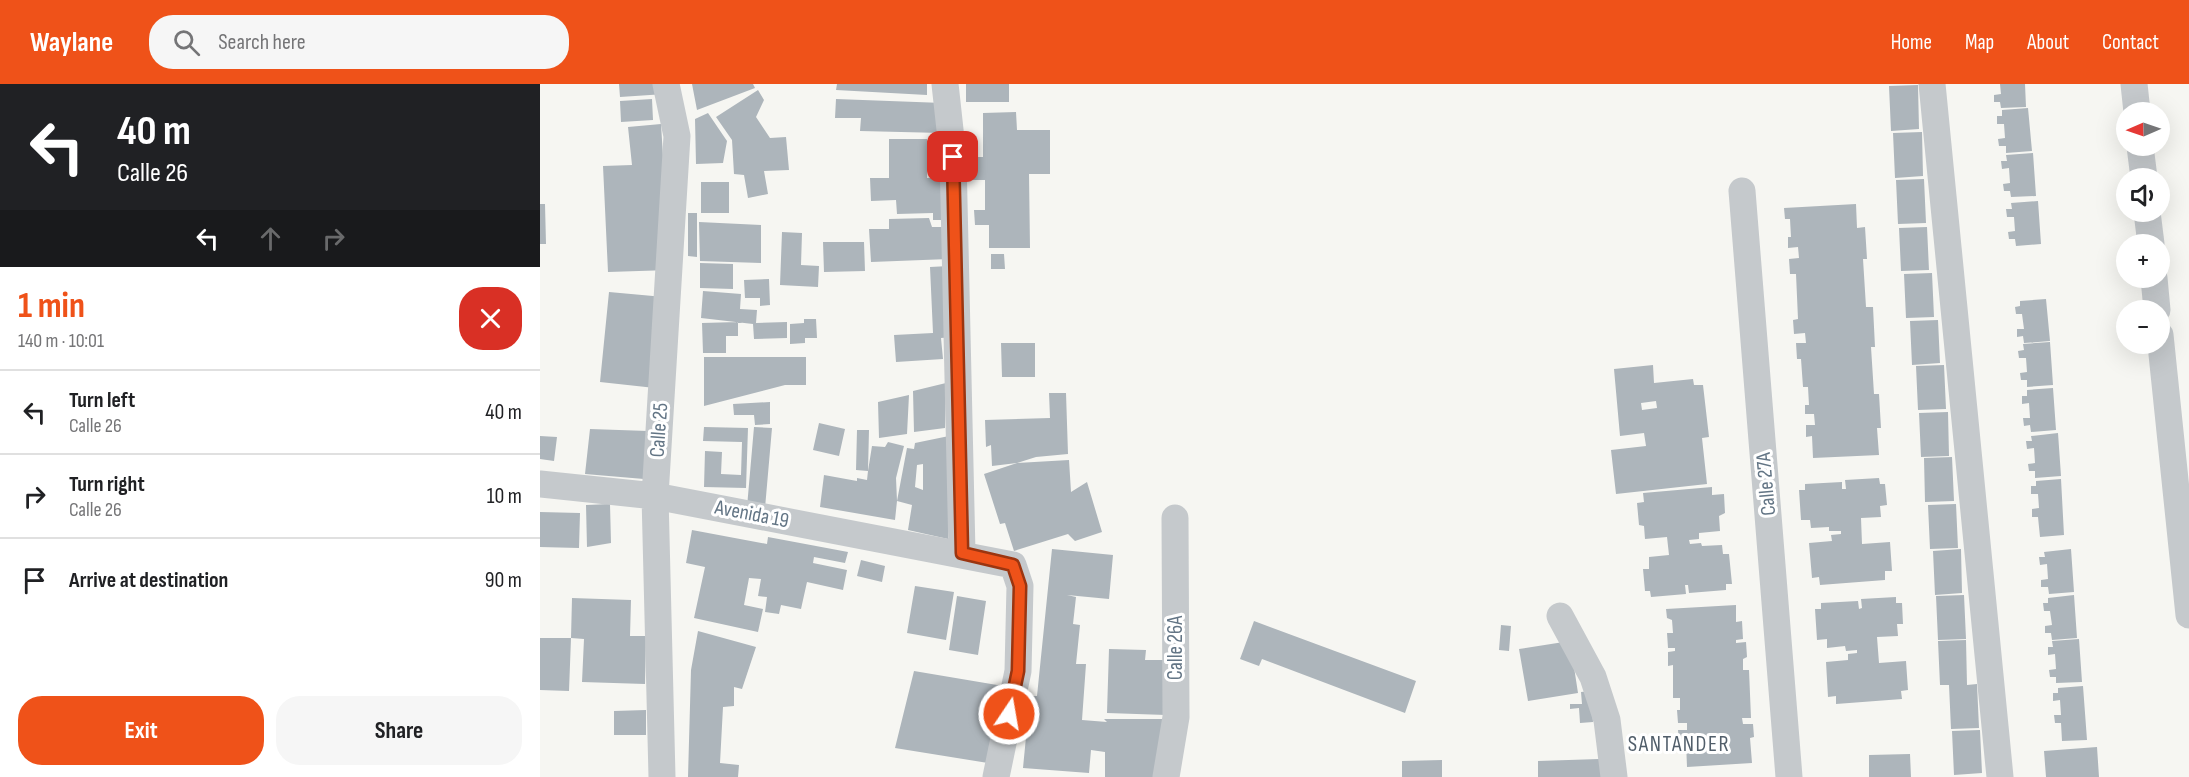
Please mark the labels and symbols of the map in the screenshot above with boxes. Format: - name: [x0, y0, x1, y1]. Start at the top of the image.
- north arrow: [2116, 102, 2170, 156]
- pin: [927, 131, 978, 182]
- street label: Calle 25: [645, 402, 673, 458]
- street label: Calle 27A: [1751, 450, 1781, 517]
- street label: Avenida 19: [712, 494, 791, 533]
- street label: Calle 26A: [1163, 615, 1188, 680]
- position arrow: [977, 682, 1041, 746]
- district label: SANTANDER: [1628, 731, 1730, 758]

